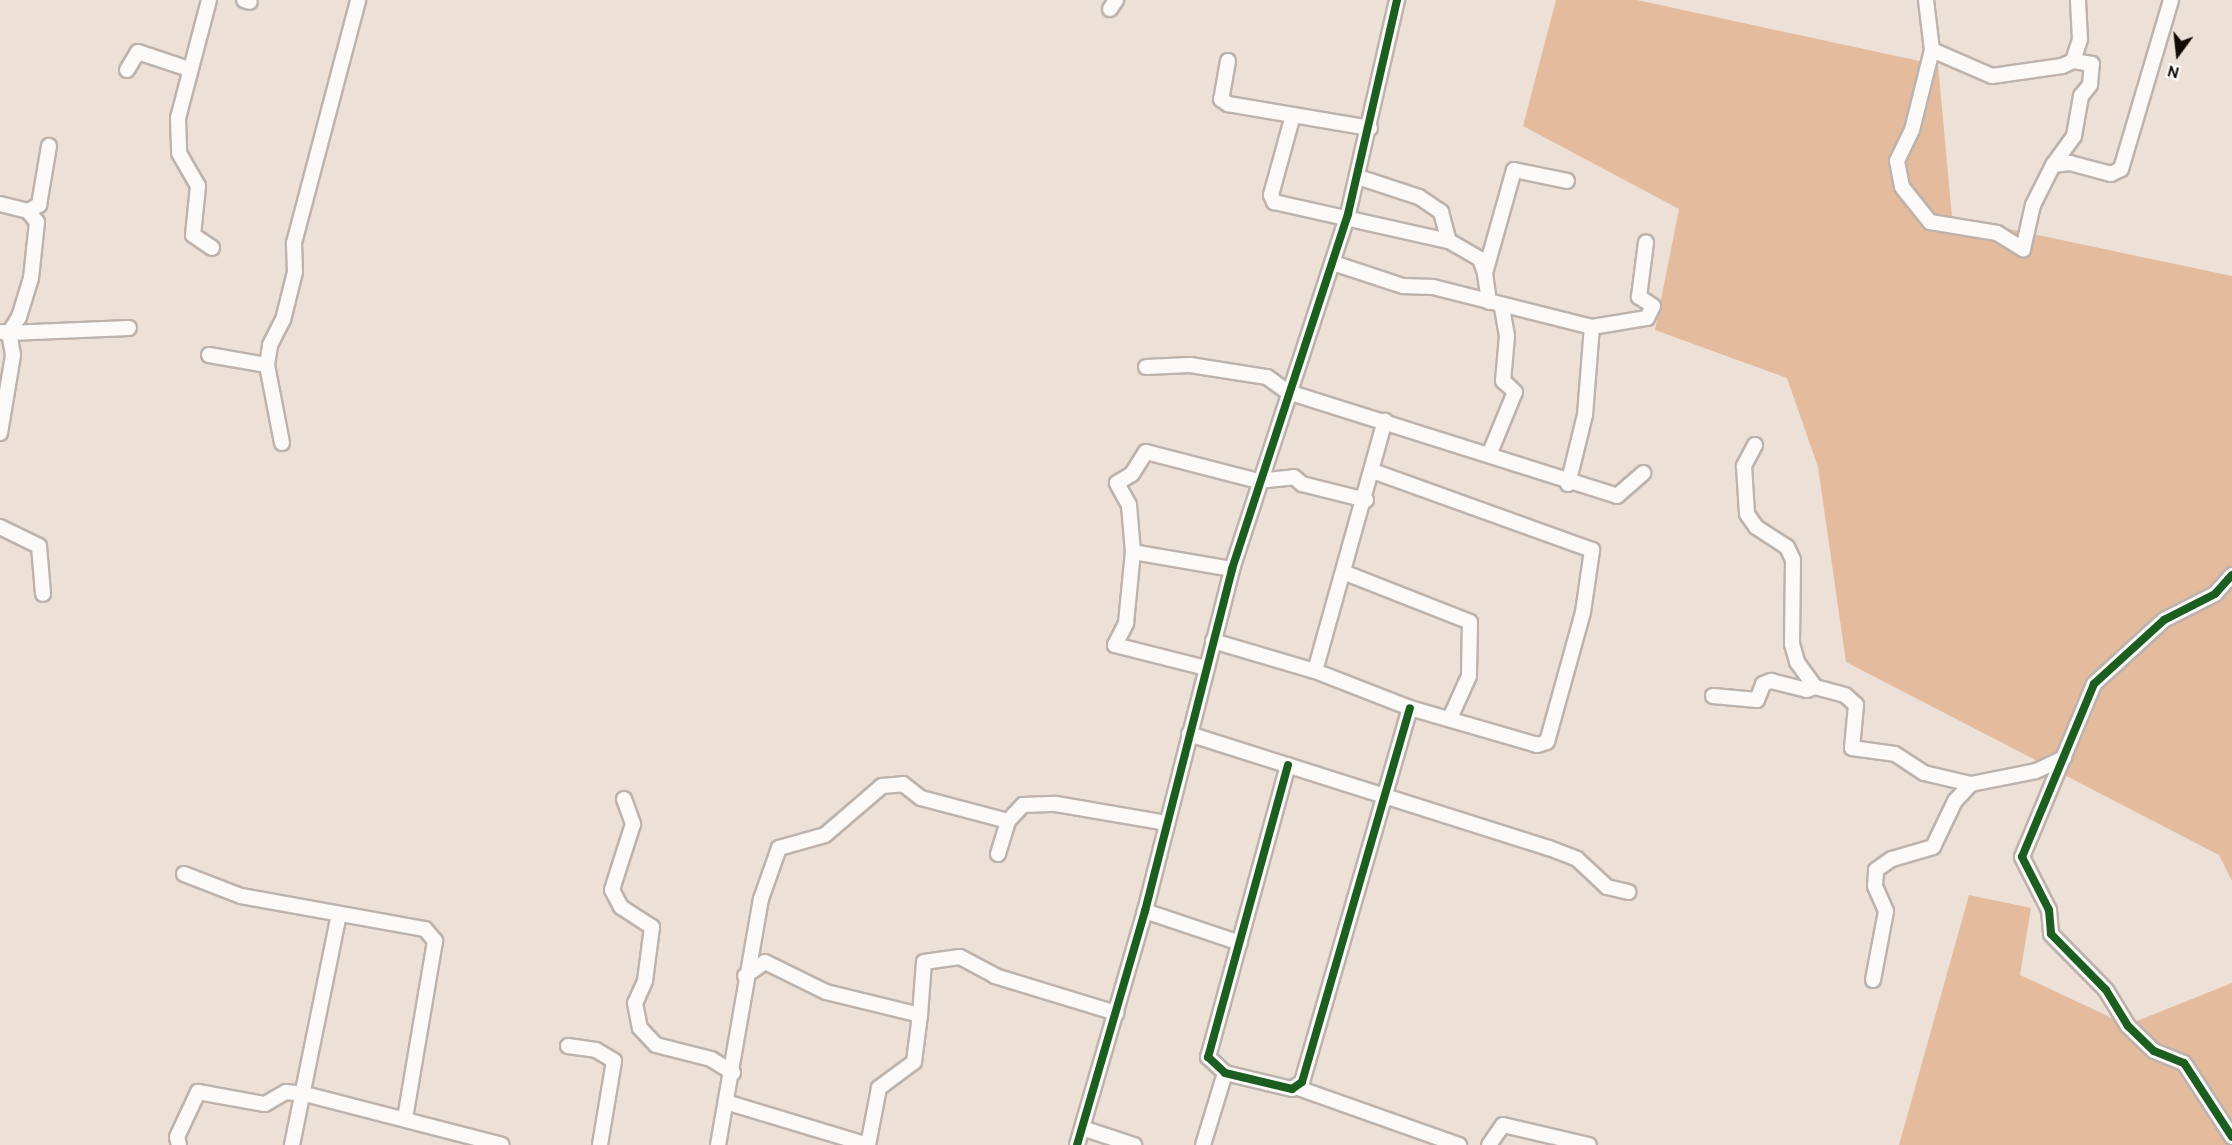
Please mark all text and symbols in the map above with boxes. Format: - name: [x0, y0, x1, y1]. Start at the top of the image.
- north arrow: [2148, 24, 2208, 84]
- text: N: [2165, 61, 2181, 83]

